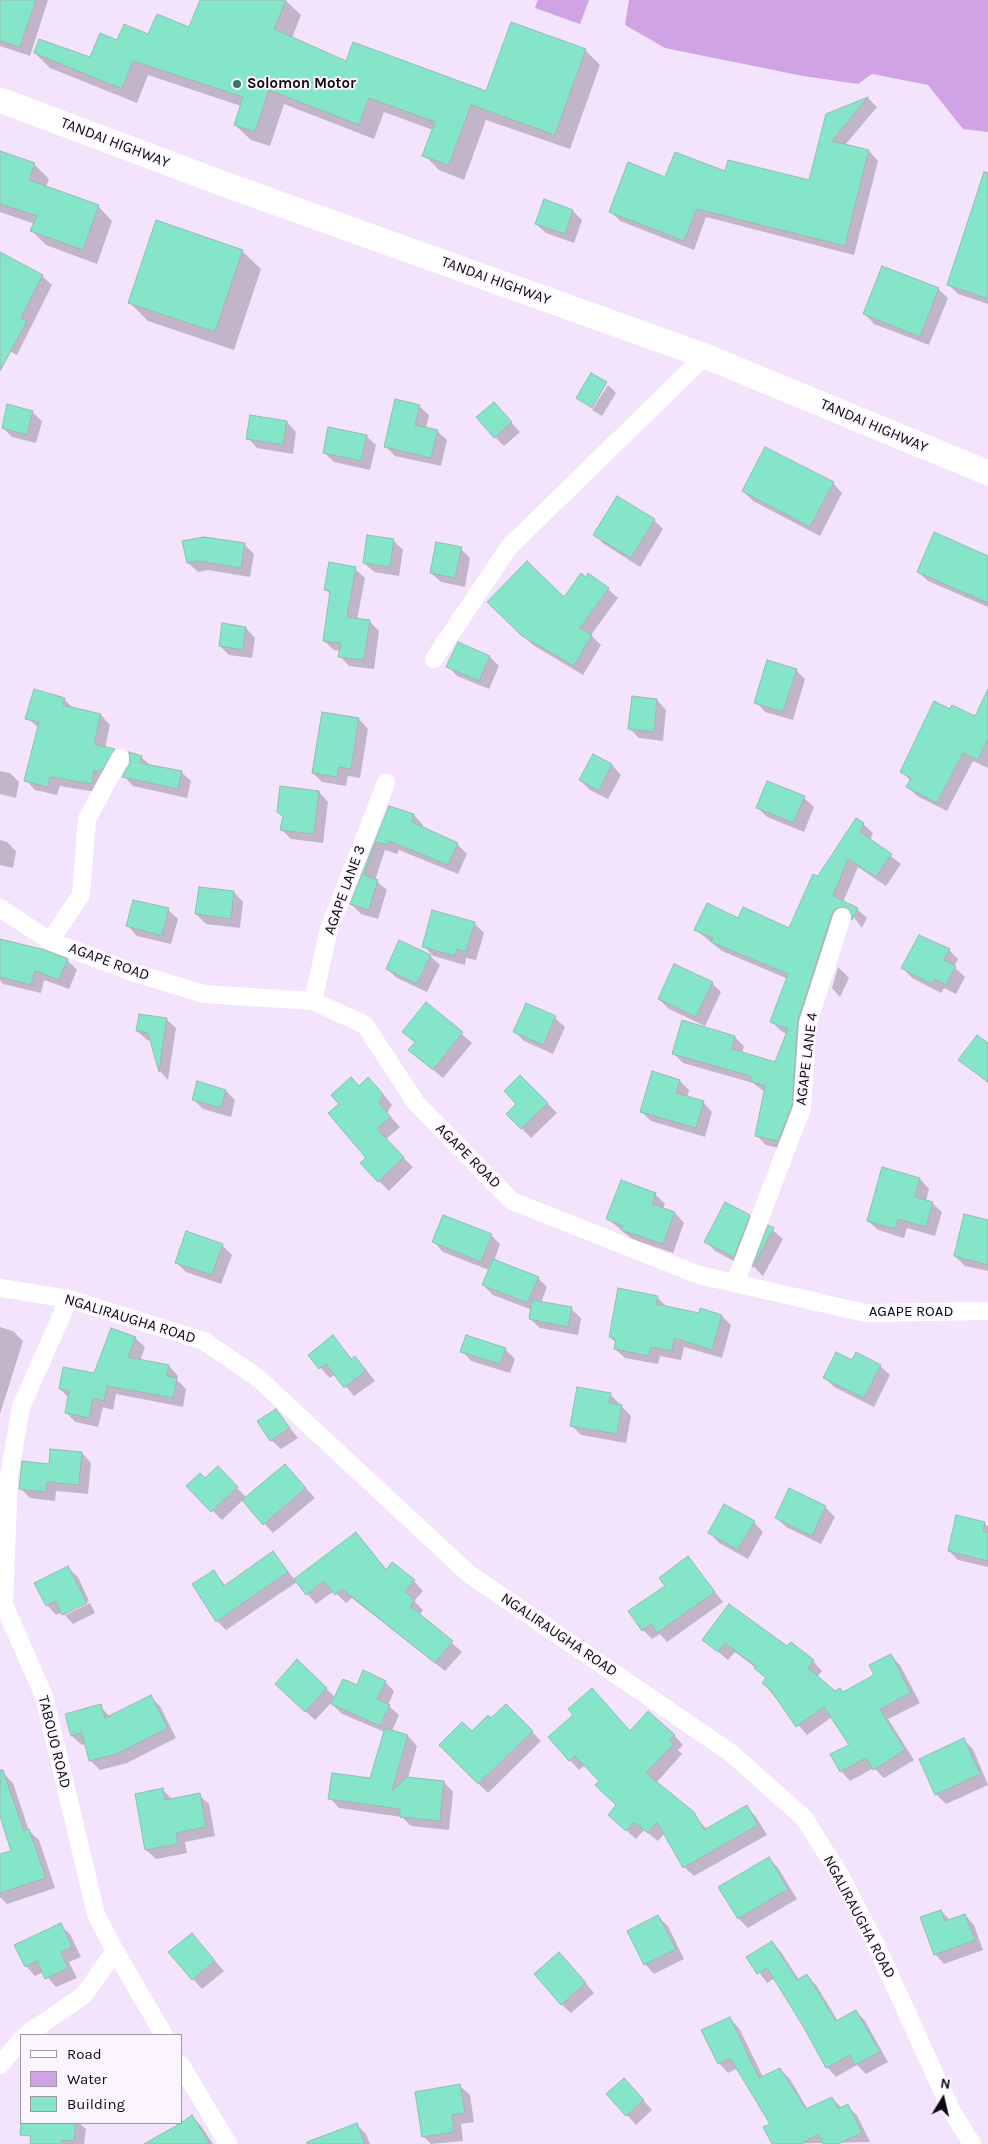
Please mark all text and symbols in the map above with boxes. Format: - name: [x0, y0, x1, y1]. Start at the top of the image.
- place label: Solomon Motor: [247, 75, 356, 93]
- marker: Solomon Motor: [231, 78, 243, 90]
- street label: TANDAI HIGHWAY: [58, 114, 172, 172]
- street label: TANDAI HIGHWAY: [439, 253, 553, 309]
- street label: TANDAI HIGHWAY: [817, 395, 931, 457]
- street label: AGAPE LANE 3: [320, 843, 370, 937]
- street label: AGAPE ROAD: [66, 939, 152, 985]
- street label: AGAPE LANE 4: [792, 1012, 822, 1106]
- street label: AGAPE ROAD: [432, 1120, 504, 1192]
- street label: NGALIRAUGHA ROAD: [62, 1290, 198, 1348]
- street label: AGAPE ROAD: [869, 1303, 953, 1321]
- street label: NGALIRAUGHA ROAD: [497, 1589, 621, 1681]
- street label: TABOUO ROAD: [34, 1694, 74, 1790]
- street label: NGALIRAUGHA ROAD: [819, 1852, 899, 1982]
- legend: [20, 2034, 182, 2124]
- text: Road: [67, 2045, 102, 2063]
- text: Water: [67, 2070, 107, 2088]
- north arrow: [918, 2074, 968, 2124]
- text: N: [939, 2075, 952, 2093]
- text: Building: [67, 2095, 125, 2113]

